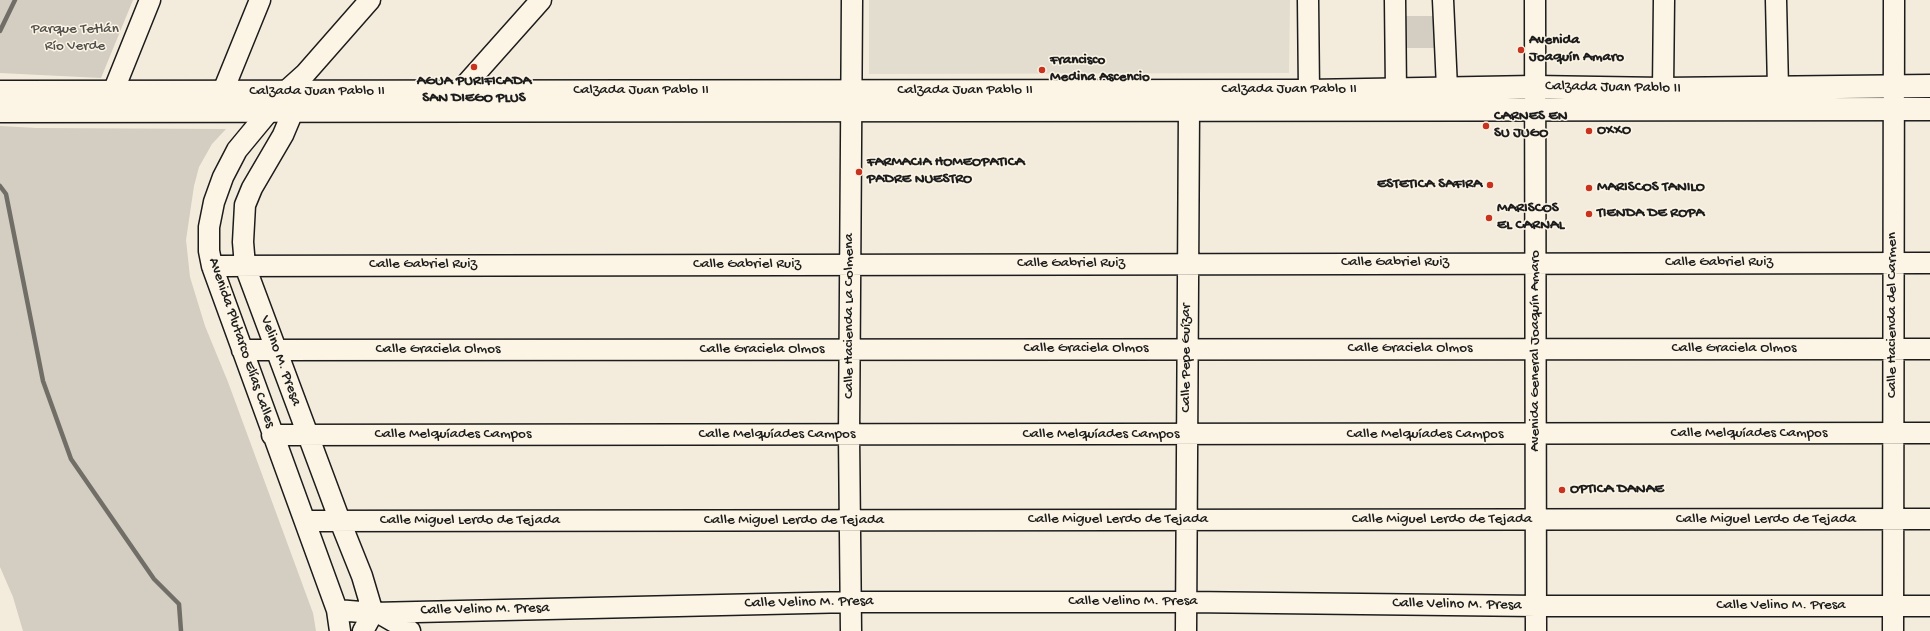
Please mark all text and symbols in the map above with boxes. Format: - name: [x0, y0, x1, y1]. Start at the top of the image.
- park label: Parque Tetlán Río Verde: [31, 21, 119, 56]
- place label: Avenida Joaquín Amaro: [1529, 32, 1624, 67]
- marker: Avenida Joaquín Amaro: [1516, 45, 1526, 55]
- place label: Francisco Medina Ascencio: [1050, 52, 1150, 87]
- marker: AGUA PURIFICADA SAN DIEGO PLUS: [469, 62, 479, 72]
- marker: Francisco Medina Ascencio: [1037, 65, 1047, 75]
- place label: AGUA PURIFICADA SAN DIEGO PLUS: [417, 73, 531, 108]
- street label: Calzada Juan Pablo II: [1545, 78, 1681, 98]
- street label: Calzada Juan Pablo II: [1221, 81, 1357, 99]
- street label: Calzada Juan Pablo II: [573, 82, 709, 100]
- street label: Calzada Juan Pablo II: [897, 82, 1033, 100]
- street label: Calzada Juan Pablo II: [249, 83, 385, 101]
- place label: CARNES EN SU JUGO: [1494, 108, 1568, 143]
- marker: CARNES EN SU JUGO: [1481, 121, 1491, 131]
- place label: OXXO: [1597, 122, 1631, 140]
- marker: OXXO: [1584, 126, 1594, 136]
- place label: FARMACIA HOMEOPATICA PADRE NUESTRO: [867, 154, 1025, 189]
- marker: FARMACIA HOMEOPATICA PADRE NUESTRO: [854, 167, 864, 177]
- place label: ESTETICA SAFIRA: [1377, 176, 1482, 194]
- place label: MARISCOS TANILO: [1597, 179, 1705, 197]
- marker: ESTETICA SAFIRA: [1485, 180, 1495, 190]
- marker: MARISCOS TANILO: [1584, 183, 1594, 193]
- place label: MARISCOS EL CARNAL: [1497, 200, 1564, 235]
- place label: TIENDA DE ROPA: [1597, 205, 1704, 223]
- marker: TIENDA DE ROPA: [1584, 209, 1594, 219]
- marker: MARISCOS EL CARNAL: [1484, 213, 1494, 223]
- street label: Calle Hacienda del Carmen: [1884, 232, 1902, 398]
- street label: Calle Hacienda La Colmena: [841, 233, 859, 399]
- street label: Avenida General Joaquín Amaro: [1527, 250, 1545, 452]
- street label: Calle Gabriel Ruiz: [1341, 254, 1449, 272]
- street label: Calle Gabriel Ruiz: [1665, 254, 1773, 272]
- street label: Calle Gabriel Ruiz: [1017, 255, 1125, 273]
- street label: Avenida Plutarco Elías Calles: [203, 256, 279, 430]
- street label: Calle Gabriel Ruiz: [369, 256, 477, 274]
- street label: Calle Gabriel Ruiz: [693, 256, 801, 274]
- street label: Calle Pepe Guízar: [1178, 303, 1196, 413]
- street label: Velino M. Presa: [255, 313, 305, 409]
- street label: Calle Graciela Olmos: [1023, 340, 1149, 358]
- street label: Calle Graciela Olmos: [1347, 340, 1473, 358]
- street label: Calle Graciela Olmos: [1671, 340, 1797, 358]
- street label: Calle Graciela Olmos: [375, 341, 501, 359]
- street label: Calle Graciela Olmos: [699, 341, 825, 359]
- street label: Calle Melquíades Campos: [1671, 425, 1827, 443]
- street label: Calle Melquíades Campos: [375, 426, 531, 444]
- street label: Calle Melquíades Campos: [699, 426, 855, 444]
- street label: Calle Melquíades Campos: [1023, 426, 1179, 444]
- street label: Calle Melquíades Campos: [1347, 426, 1503, 444]
- place label: OPTICA DANAE: [1570, 481, 1664, 499]
- marker: OPTICA DANAE: [1557, 485, 1567, 495]
- street label: Calle Miguel Lerdo de Tejada: [1028, 511, 1208, 529]
- street label: Calle Miguel Lerdo de Tejada: [1352, 511, 1532, 529]
- street label: Calle Miguel Lerdo de Tejada: [1676, 511, 1856, 529]
- street label: Calle Miguel Lerdo de Tejada: [380, 512, 560, 530]
- street label: Calle Miguel Lerdo de Tejada: [704, 512, 884, 530]
- street label: Calle Velino M. Presa: [744, 593, 874, 613]
- street label: Calle Velino M. Presa: [1068, 593, 1198, 611]
- street label: Calle Velino M. Presa: [1392, 595, 1522, 615]
- street label: Calle Velino M. Presa: [1716, 597, 1846, 615]
- street label: Calle Velino M. Presa: [420, 600, 550, 620]

